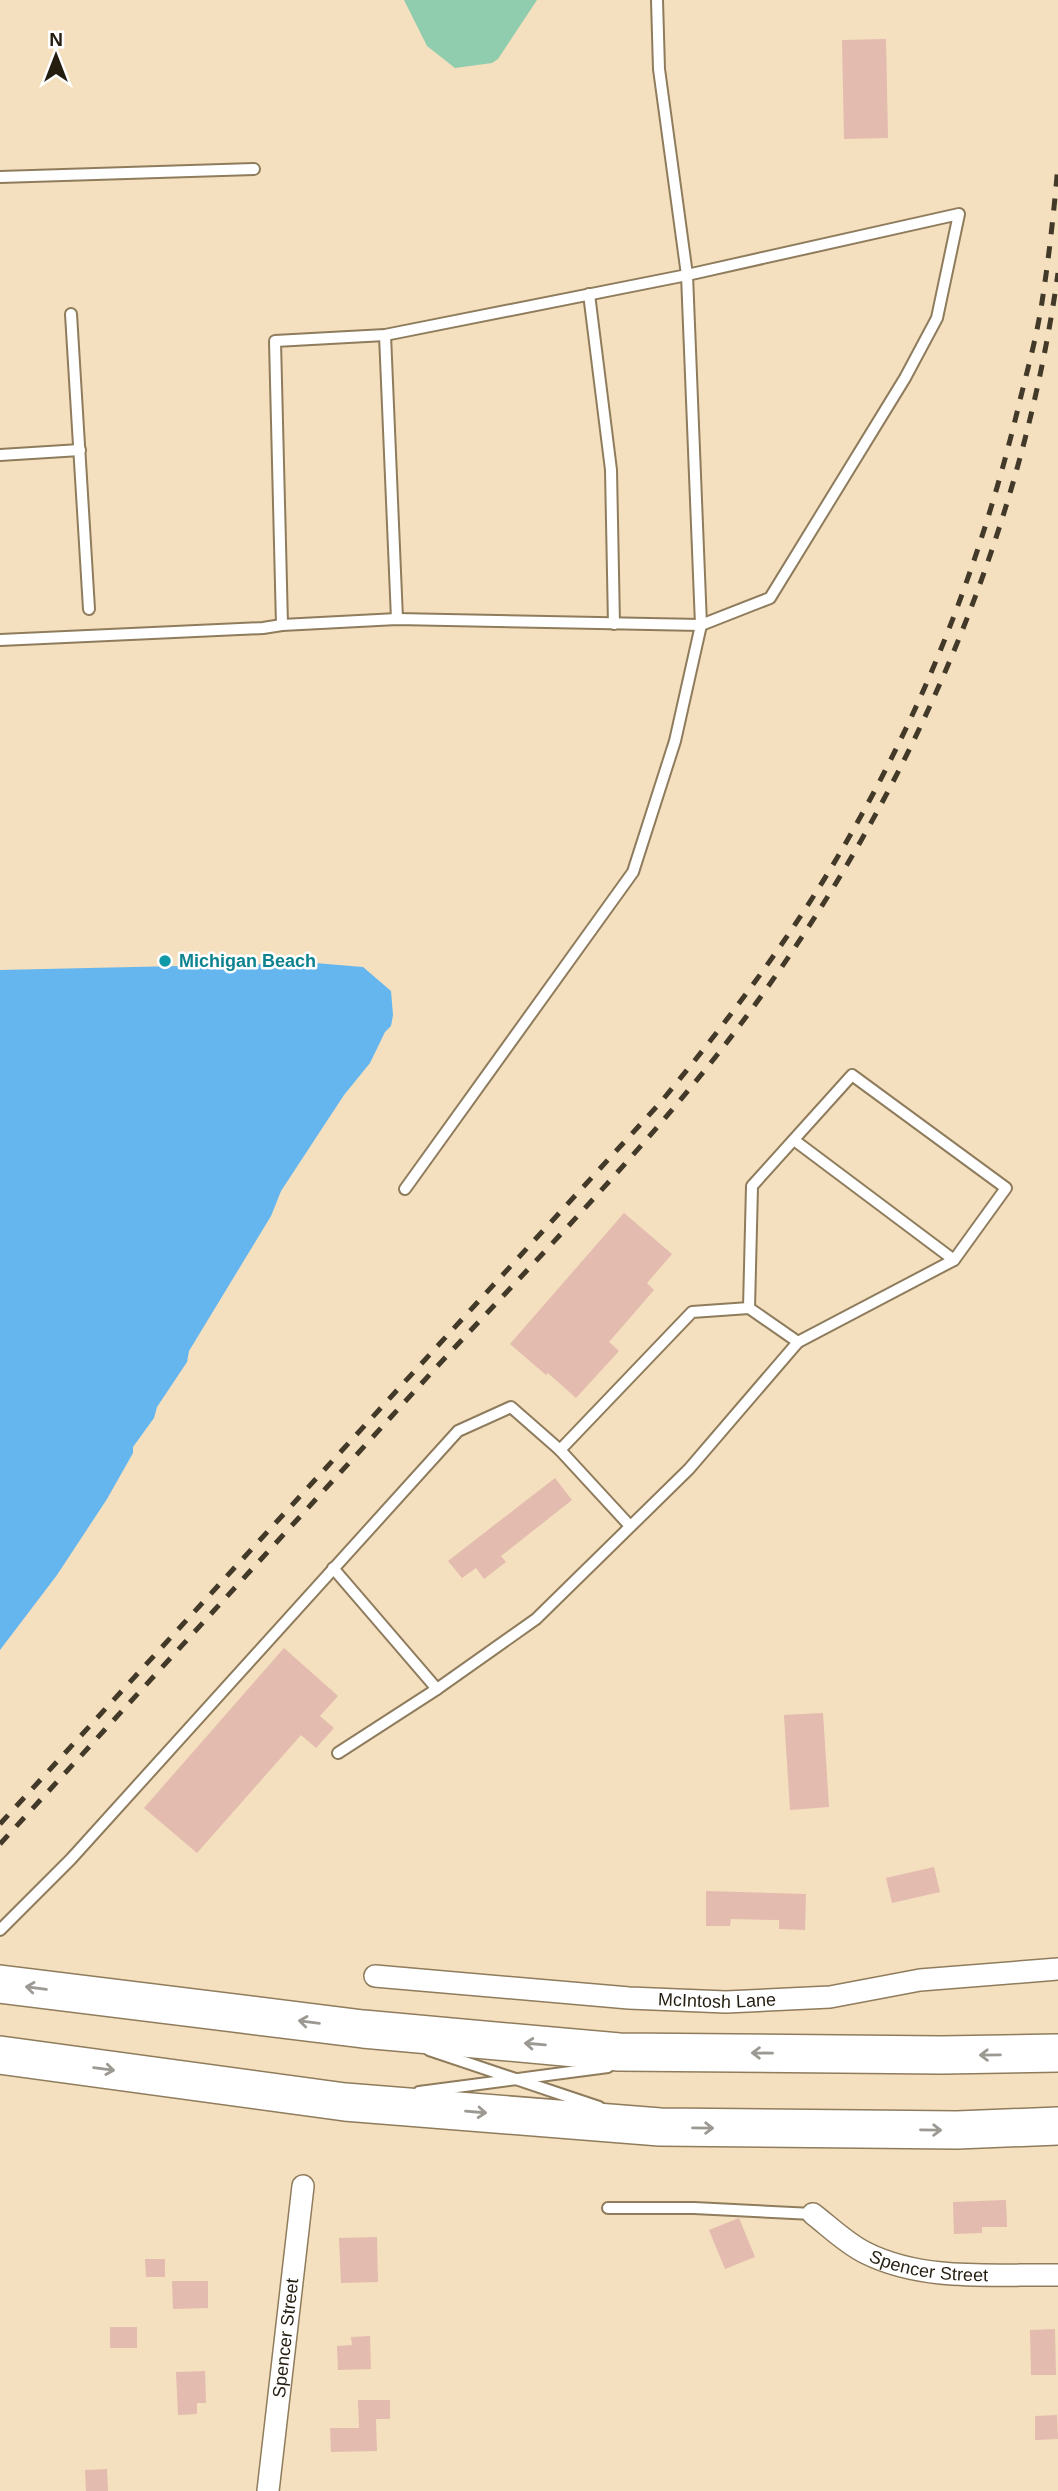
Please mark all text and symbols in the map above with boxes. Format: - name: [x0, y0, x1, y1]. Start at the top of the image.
- north arrow: [21, 21, 91, 91]
- text: N: [49, 29, 63, 50]
- place label: Michigan Beach: [179, 951, 316, 971]
- marker: Michigan Beach: [157, 953, 173, 969]
- one-way arrow: [25, 1982, 48, 1995]
- street label: McIntosh Lane: [658, 1989, 776, 2012]
- one-way arrow: [298, 2015, 321, 2028]
- one-way arrow: [524, 2037, 547, 2050]
- one-way arrow: [751, 2046, 774, 2060]
- one-way arrow: [979, 2048, 1002, 2061]
- one-way arrow: [93, 2062, 115, 2075]
- one-way arrow: [464, 2106, 487, 2119]
- one-way arrow: [691, 2121, 714, 2135]
- one-way arrow: [919, 2123, 942, 2137]
- street label: Spencer Street: [867, 2246, 988, 2285]
- street label: Spencer Street: [269, 2277, 302, 2399]

